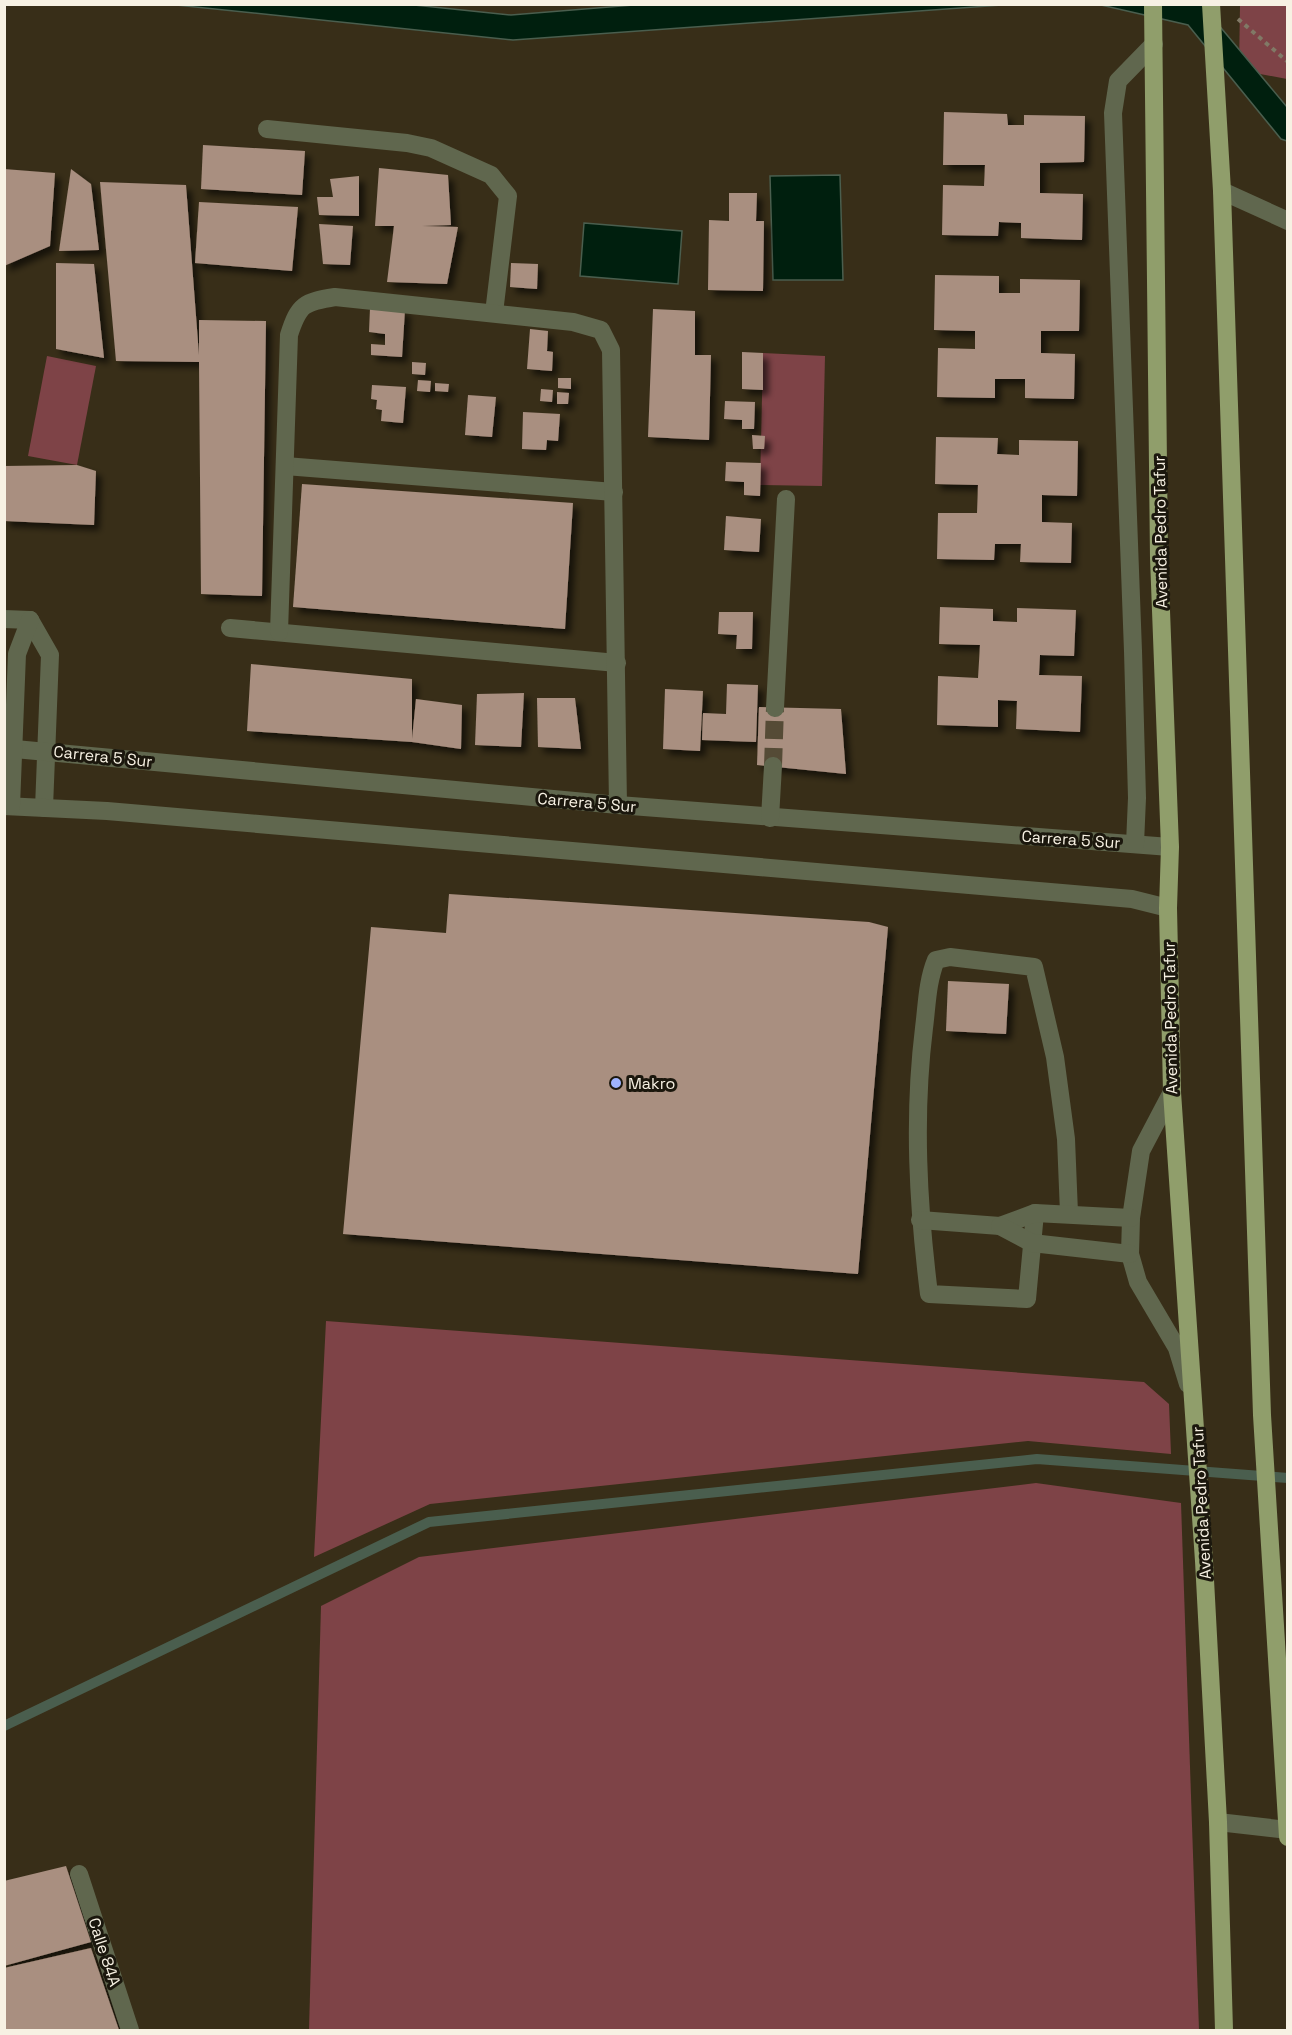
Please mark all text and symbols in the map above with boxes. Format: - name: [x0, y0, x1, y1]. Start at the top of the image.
- street label: Avenida Pedro Tafur: [1149, 455, 1172, 609]
- street label: Carrera 5 Sur: [53, 741, 153, 772]
- street label: Carrera 5 Sur: [537, 788, 637, 817]
- street label: Carrera 5 Sur: [1021, 826, 1121, 853]
- street label: Avenida Pedro Tafur: [1159, 941, 1182, 1095]
- place label: Makro: [628, 1073, 675, 1094]
- marker: Makro: [609, 1076, 623, 1090]
- street label: Avenida Pedro Tafur: [1187, 1426, 1216, 1580]
- street label: Calle 84A: [84, 1915, 125, 1989]

